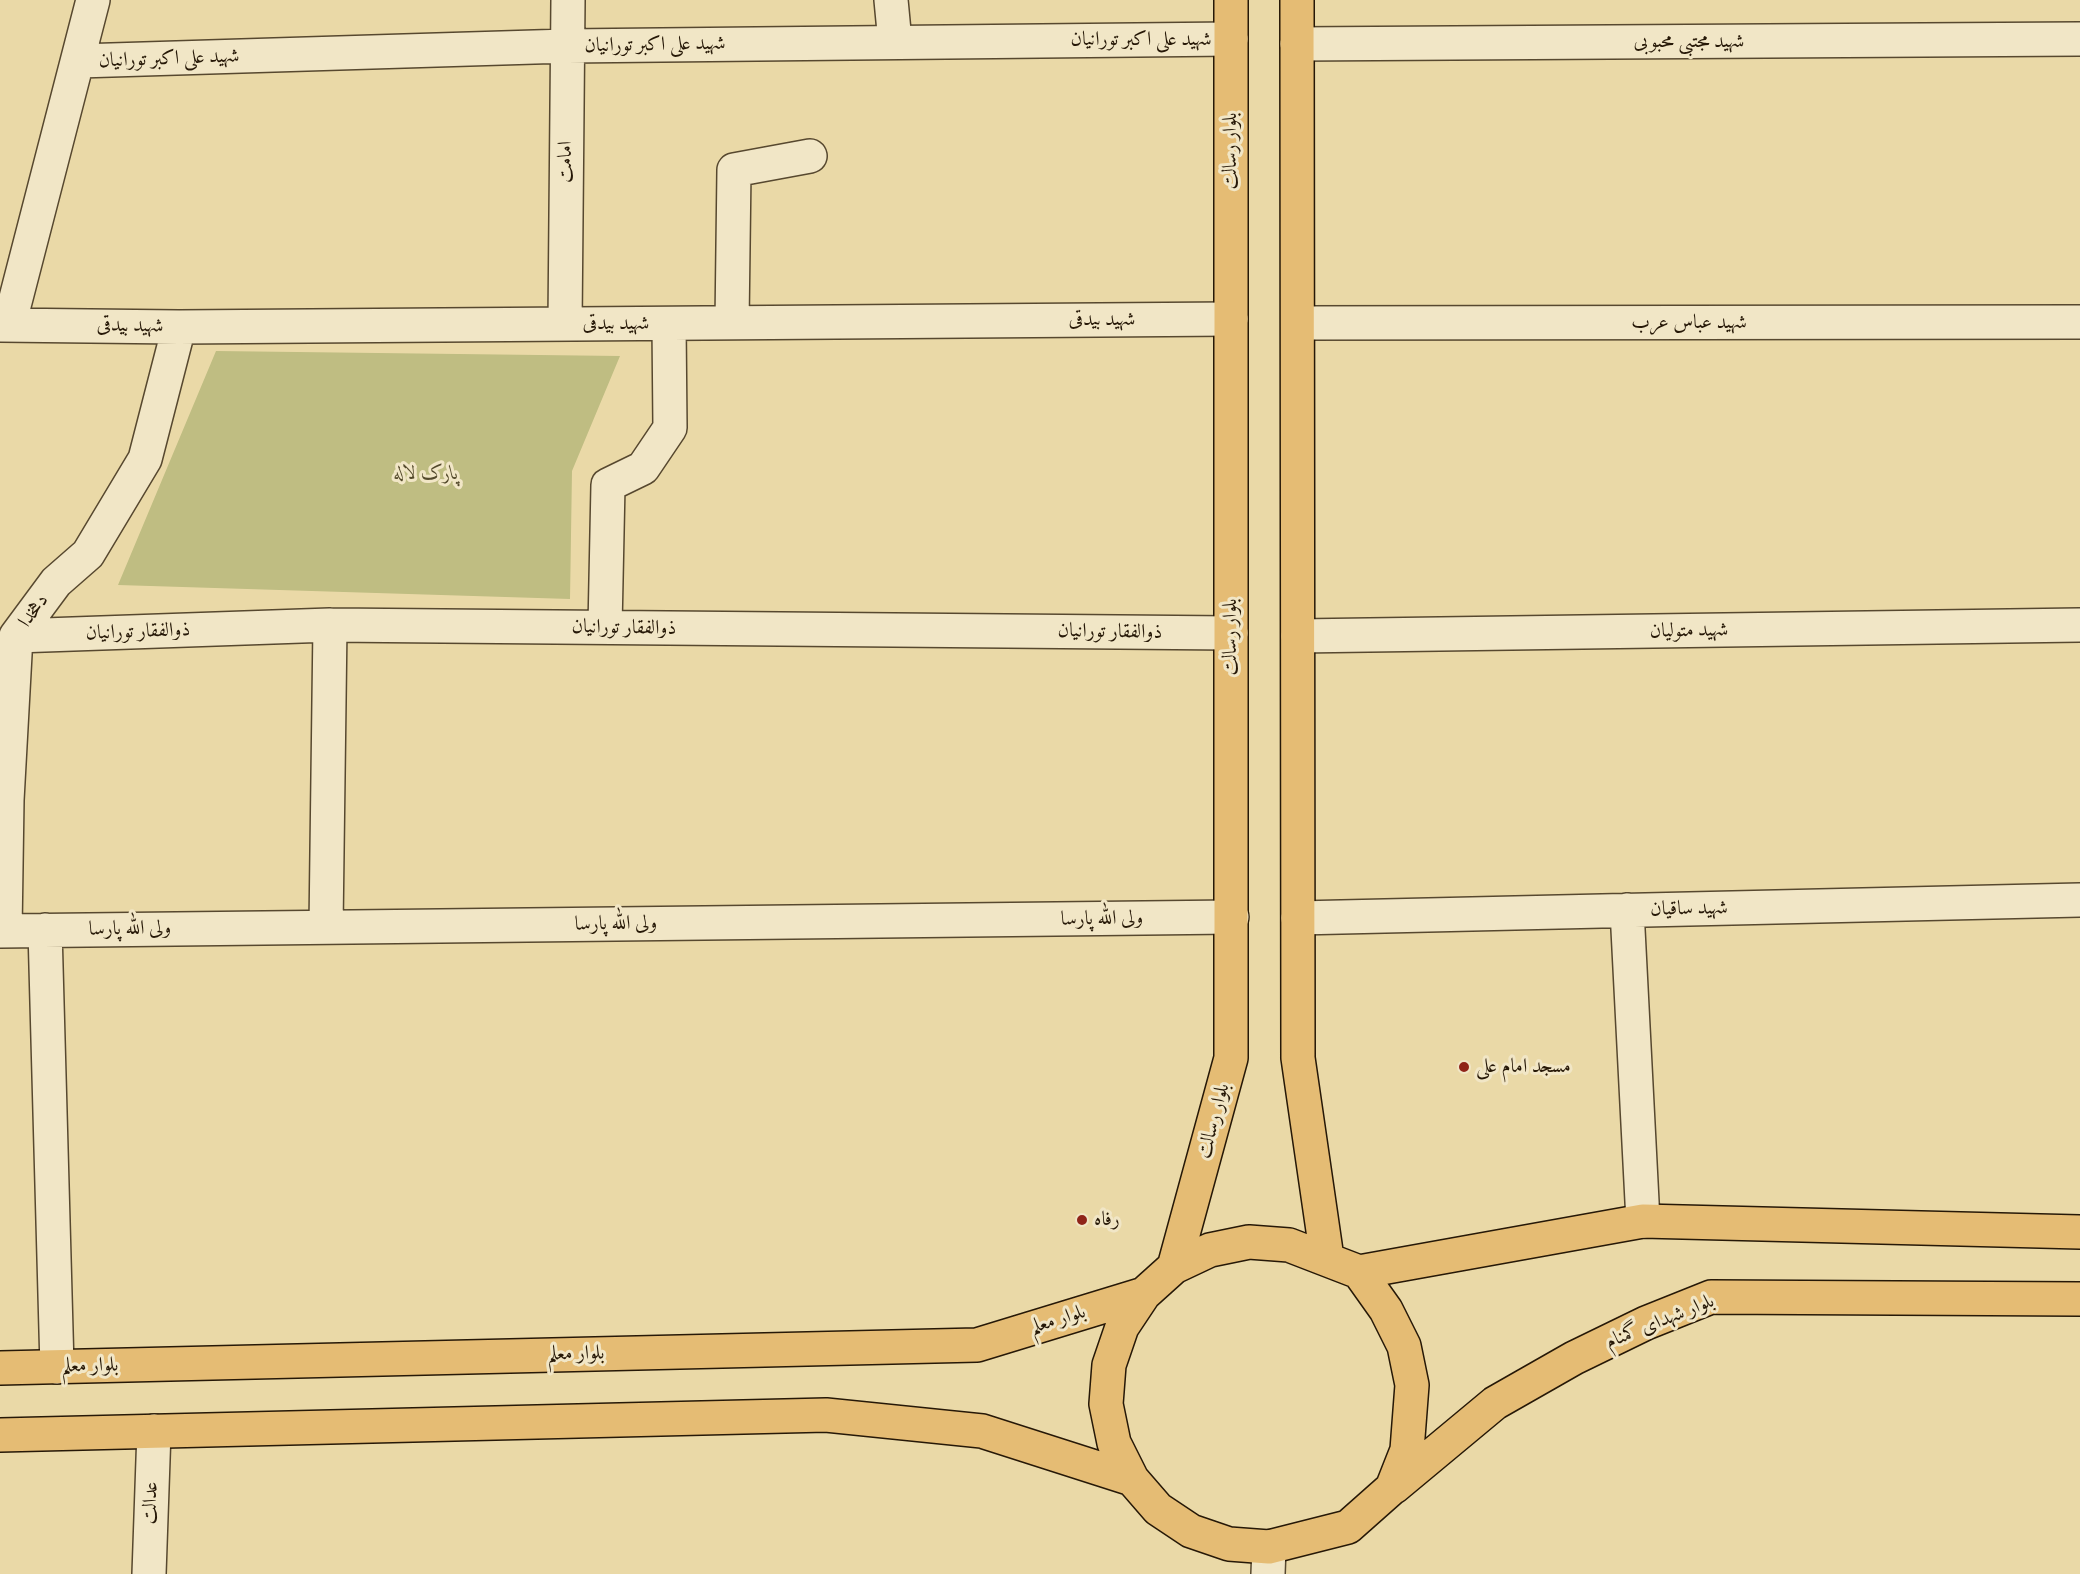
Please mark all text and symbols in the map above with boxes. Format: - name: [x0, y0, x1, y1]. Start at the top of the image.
- street label: شهید علی اکبر تورانیان: [1070, 28, 1212, 52]
- street label: شهید مجتبی محبوبی: [1634, 30, 1744, 54]
- street label: شهید علی اکبر تورانیان: [584, 32, 726, 58]
- street label: شهید علی اکبر تورانیان: [98, 45, 240, 73]
- street label: بلوار رسالت: [1219, 112, 1243, 190]
- street label: امامت: [554, 141, 578, 183]
- street label: شهید بیدقی: [1069, 308, 1135, 332]
- street label: شهید عباس عرب: [1631, 311, 1747, 335]
- street label: شهید بیدقی: [583, 312, 649, 336]
- street label: شهید بیدقی: [96, 313, 164, 339]
- park label: پارک لاله: [393, 462, 459, 486]
- street label: دهخدا: [14, 590, 54, 632]
- street label: بلوار رسالت: [1219, 598, 1243, 676]
- street label: ذوالفقار تورانیان: [571, 615, 677, 641]
- street label: ذوالفقار تورانیان: [85, 618, 191, 646]
- street label: شهید متولیان: [1649, 618, 1729, 644]
- street label: ذوالفقار تورانیان: [1057, 619, 1163, 645]
- street label: شهید ساقیان: [1650, 896, 1728, 922]
- street label: ولی الله پارسا: [1061, 906, 1143, 932]
- street label: ولی الله پارسا: [575, 911, 657, 937]
- street label: ولی الله پارسا: [89, 916, 171, 942]
- place label: مسجد امام علی: [1476, 1055, 1571, 1079]
- marker: مسجد امام علی: [1457, 1060, 1471, 1074]
- street label: بلوار رسالت: [1192, 1081, 1236, 1161]
- place label: رفاه: [1094, 1208, 1120, 1232]
- marker: رفاه: [1075, 1213, 1089, 1227]
- street label: بلوار شهدای گمنام: [1602, 1289, 1718, 1355]
- street label: بلوار معلم: [1027, 1300, 1089, 1340]
- street label: بلوار معلم: [547, 1342, 605, 1366]
- street label: بلوار معلم: [61, 1354, 119, 1378]
- street label: عدالت: [138, 1481, 164, 1525]

